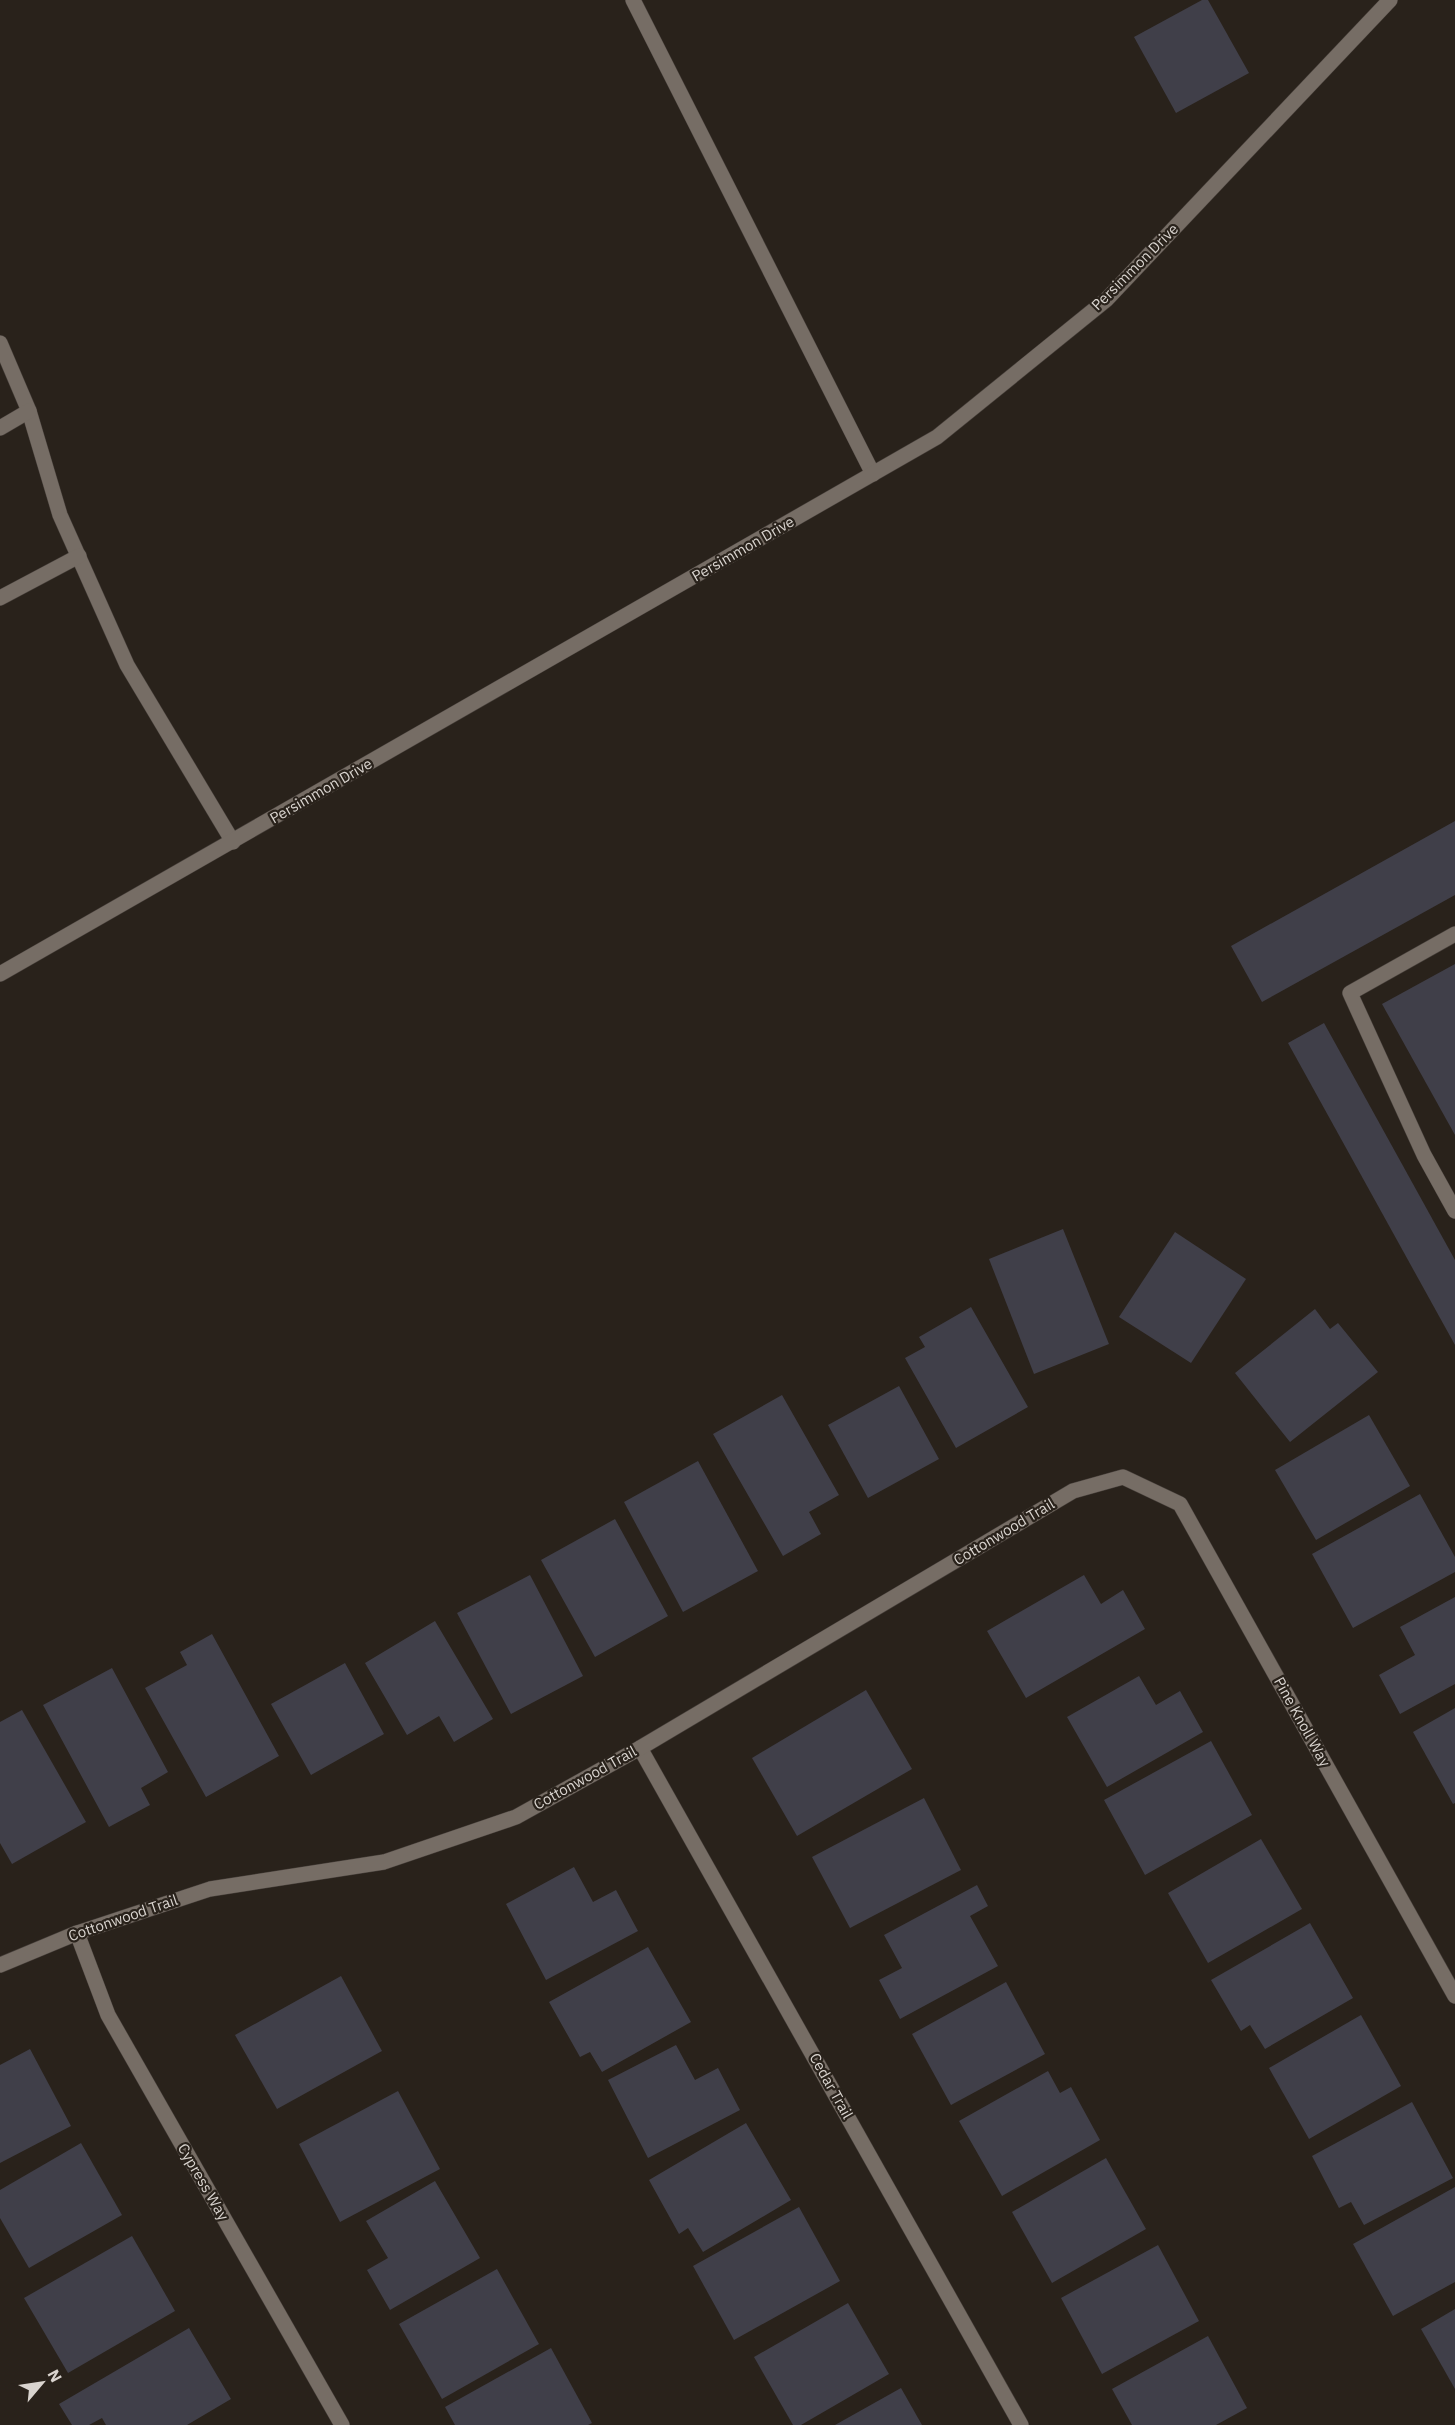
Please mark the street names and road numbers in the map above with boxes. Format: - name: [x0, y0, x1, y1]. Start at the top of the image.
- street label: Persimmon Drive: [1087, 219, 1182, 314]
- street label: Persimmon Drive: [688, 512, 797, 586]
- street label: Persimmon Drive: [266, 754, 375, 828]
- street label: Cottonwood Trail: [950, 1494, 1058, 1569]
- street label: Pine Knoll Way: [1270, 1674, 1335, 1770]
- street label: Cottonwood Trail: [530, 1741, 639, 1814]
- street label: Cottonwood Trail: [66, 1890, 180, 1945]
- street label: Cedar Trail: [806, 2049, 857, 2122]
- street label: Cypress Way: [174, 2140, 233, 2224]

